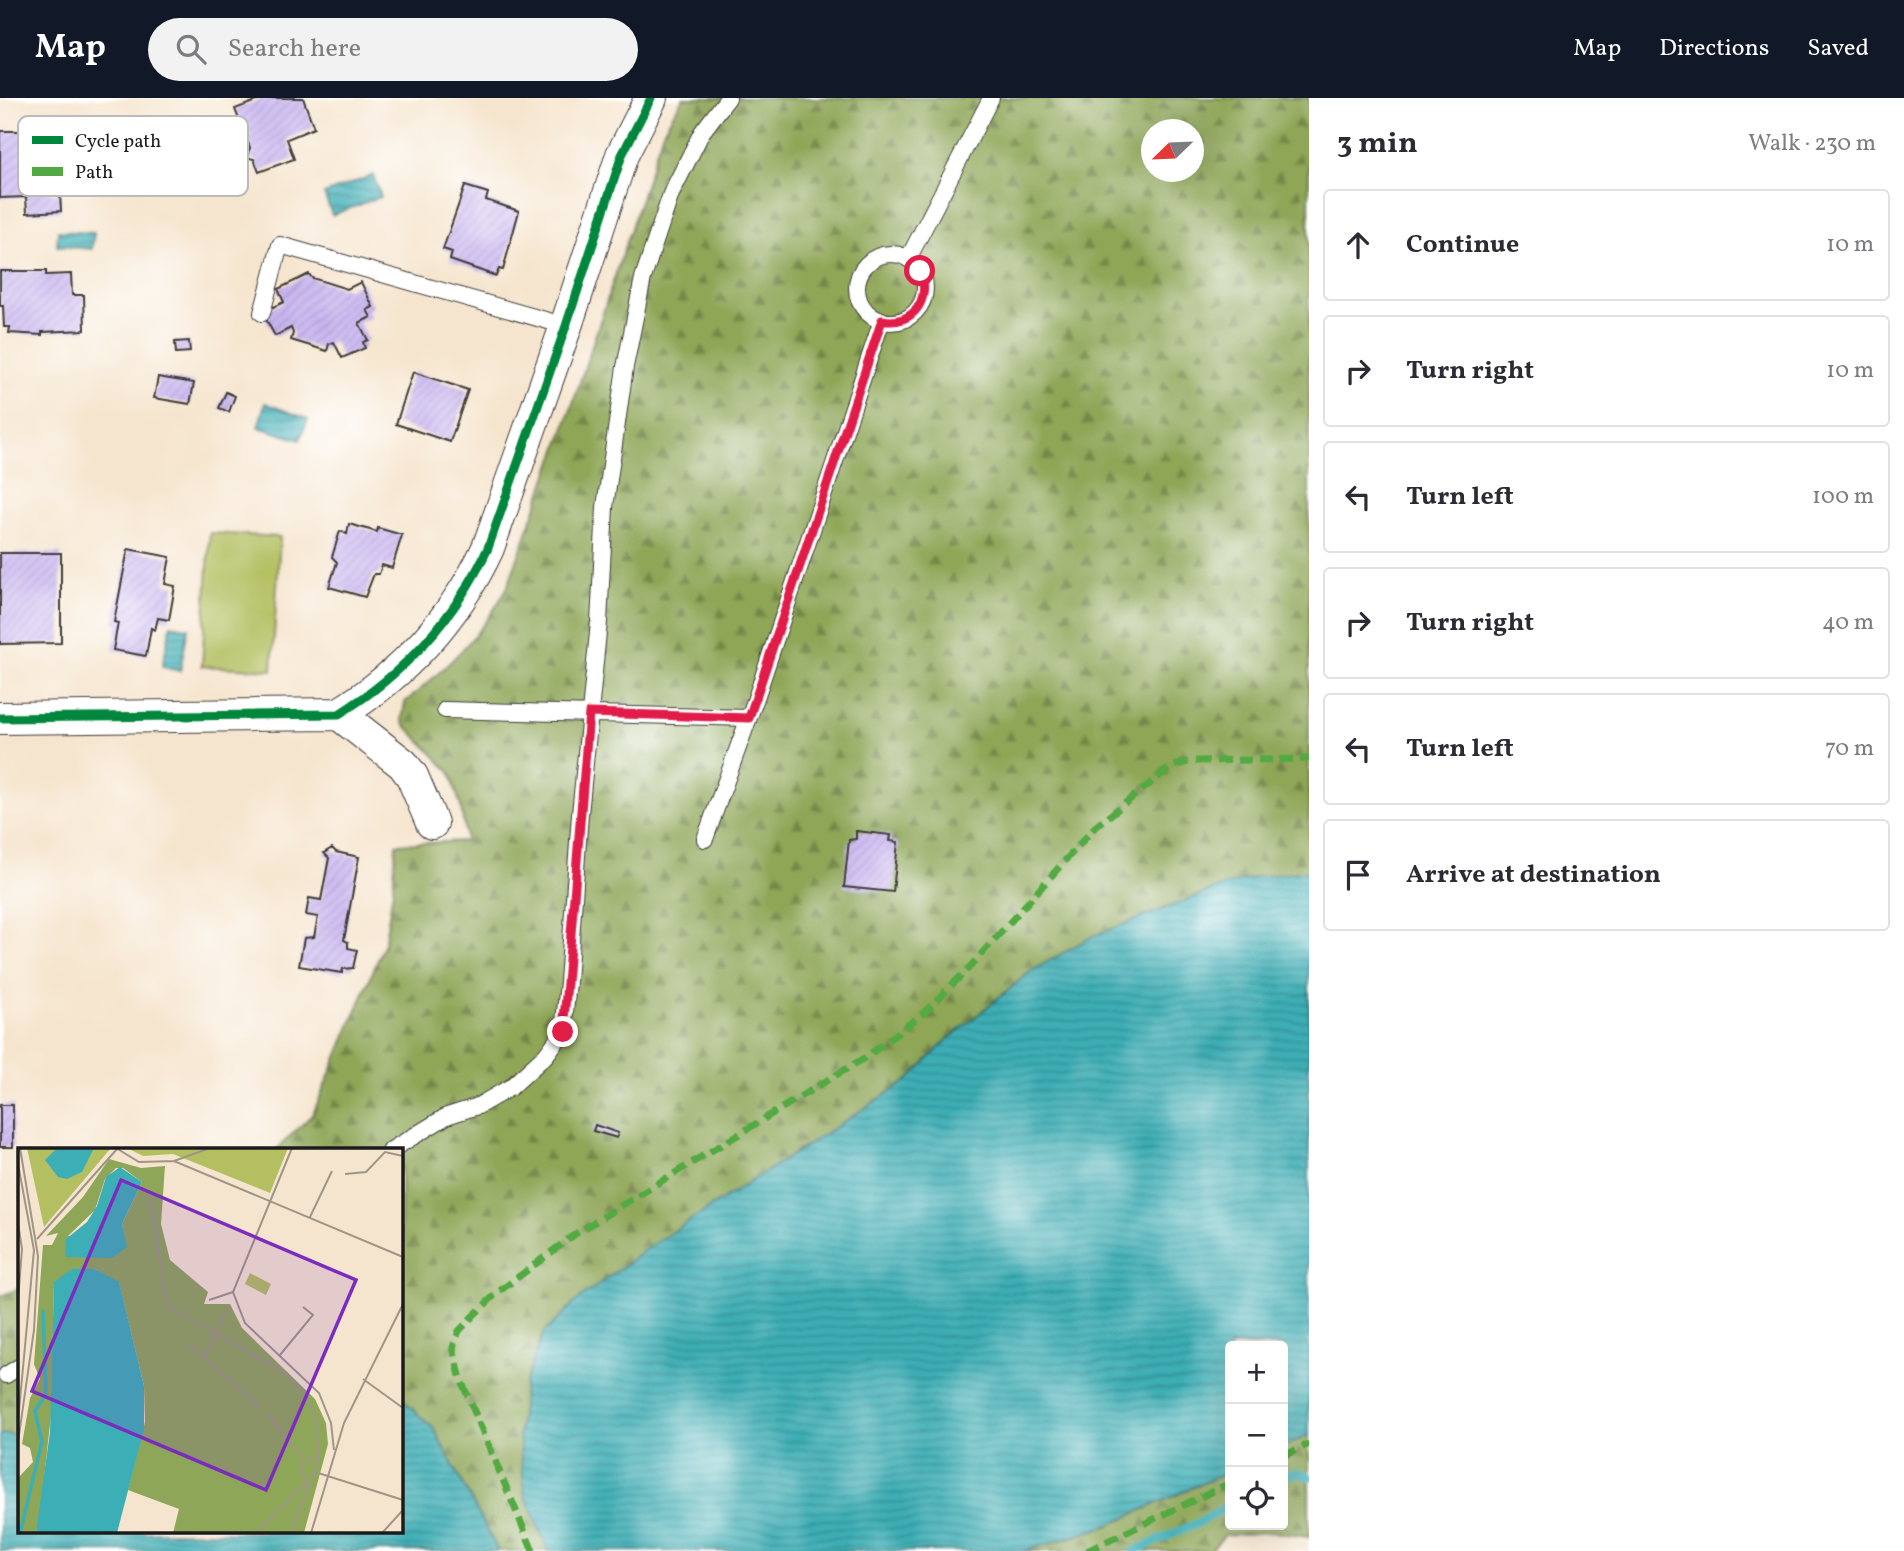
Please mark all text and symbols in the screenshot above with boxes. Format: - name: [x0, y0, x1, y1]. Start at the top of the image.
- search box: [148, 18, 638, 81]
- text: Map: [35, 26, 106, 72]
- icon: search: [172, 30, 210, 68]
- text: Search here: [228, 31, 361, 67]
- text: Map: [1573, 32, 1621, 66]
- text: Directions: [1659, 32, 1769, 66]
- text: Saved: [1807, 32, 1869, 66]
- legend: [18, 116, 248, 196]
- north arrow: [1141, 119, 1204, 182]
- text: 3 min: [1337, 123, 1418, 165]
- text: Walk · 230 m: [1748, 128, 1876, 160]
- text: Cycle path: [75, 129, 161, 155]
- text: Path: [75, 160, 113, 186]
- icon: ahead: [1339, 226, 1377, 264]
- text: Continue: [1406, 227, 1519, 263]
- text: 10 m: [1826, 229, 1874, 261]
- route start: [904, 255, 935, 286]
- icon: right: [1339, 352, 1377, 390]
- text: Turn right: [1406, 353, 1534, 389]
- text: 10 m: [1826, 355, 1874, 387]
- icon: left: [1339, 478, 1377, 516]
- text: Turn left: [1406, 479, 1514, 515]
- text: 100 m: [1812, 481, 1874, 513]
- icon: right: [1339, 604, 1377, 642]
- text: Turn right: [1406, 605, 1534, 641]
- text: 40 m: [1822, 607, 1874, 639]
- icon: left: [1339, 730, 1377, 768]
- text: Turn left: [1406, 731, 1514, 767]
- text: 70 m: [1825, 733, 1874, 765]
- icon: arrive: [1339, 856, 1377, 894]
- text: Arrive at destination: [1406, 857, 1661, 893]
- route end: [547, 1016, 578, 1047]
- inset map: [18, 1148, 402, 1534]
- map controls: [1225, 1341, 1288, 1530]
- button: +: [1225, 1341, 1288, 1404]
- button: −: [1225, 1404, 1288, 1467]
- button: locate: [1225, 1467, 1288, 1530]

